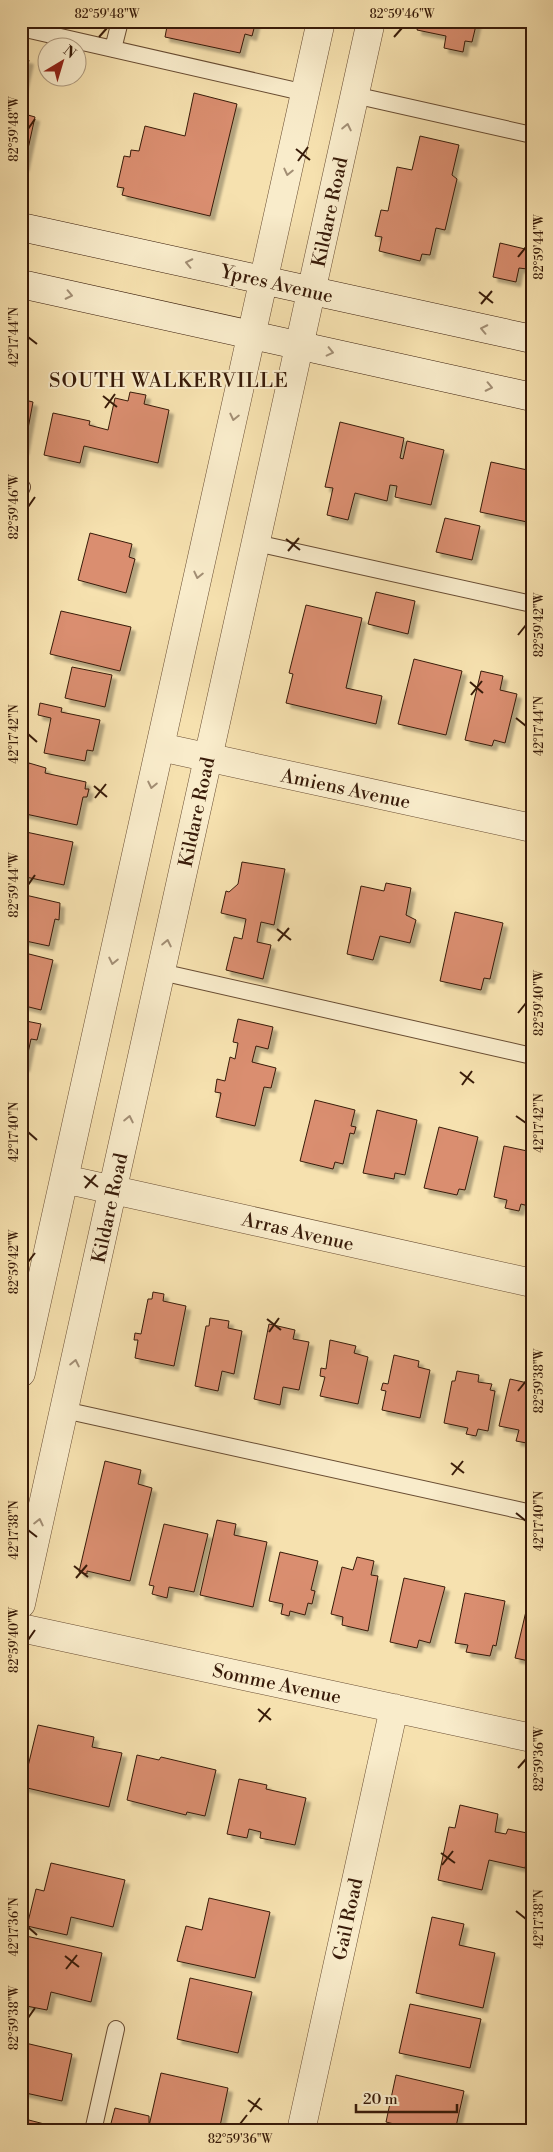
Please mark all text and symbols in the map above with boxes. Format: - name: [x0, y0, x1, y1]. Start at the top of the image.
- text: 82°59'48"W: [74, 7, 141, 22]
- text: 82°59'46"W: [369, 7, 436, 22]
- north arrow: [38, 38, 88, 88]
- text: N: [59, 42, 79, 63]
- text: 82°59'48"W: [7, 95, 22, 162]
- one-way arrow: [341, 122, 352, 131]
- street label: Kildare Road: [307, 155, 353, 269]
- one-way arrow: [283, 167, 294, 176]
- text: 82°59'44"W: [532, 213, 547, 280]
- one-way arrow: [184, 259, 193, 269]
- street label: Ypres Avenue: [217, 259, 335, 309]
- one-way arrow: [64, 289, 73, 300]
- text: 42°17'44"N: [7, 307, 22, 367]
- one-way arrow: [480, 324, 489, 335]
- one-way arrow: [326, 346, 335, 357]
- district label: SOUTH WALKERVILLE: [49, 369, 289, 394]
- one-way arrow: [484, 381, 493, 392]
- one-way arrow: [229, 412, 240, 421]
- text: 82°59'46"W: [7, 473, 22, 540]
- one-way arrow: [194, 571, 204, 580]
- text: 82°59'42"W: [532, 592, 547, 657]
- text: 42°17'44"N: [532, 696, 547, 756]
- text: 42°17'42"N: [7, 704, 22, 764]
- street label: Kildare Road: [174, 755, 220, 869]
- street label: Amiens Avenue: [278, 763, 413, 814]
- one-way arrow: [147, 781, 158, 790]
- text: 82°59'44"W: [7, 851, 22, 918]
- one-way arrow: [161, 939, 172, 948]
- one-way arrow: [108, 956, 119, 965]
- text: 82°59'40"W: [532, 969, 547, 1036]
- text: 42°17'42"N: [532, 1093, 547, 1153]
- text: 42°17'40"N: [7, 1102, 22, 1162]
- one-way arrow: [123, 1115, 133, 1124]
- street label: Kildare Road: [87, 1151, 133, 1265]
- street label: Arras Avenue: [238, 1207, 356, 1257]
- text: 82°59'42"W: [7, 1229, 22, 1294]
- text: 82°59'38"W: [532, 1348, 547, 1413]
- one-way arrow: [69, 1359, 79, 1368]
- text: 42°17'40"N: [532, 1491, 547, 1551]
- text: 42°17'38"N: [7, 1500, 22, 1560]
- one-way arrow: [33, 1517, 44, 1526]
- text: 82°59'40"W: [7, 1606, 22, 1673]
- street label: Somme Avenue: [210, 1659, 343, 1709]
- text: 82°59'36"W: [532, 1726, 547, 1791]
- street label: Gail Road: [328, 1876, 368, 1963]
- text: 42°17'38"N: [532, 1889, 547, 1949]
- text: 42°17'36"N: [7, 1897, 22, 1957]
- text: 82°59'38"W: [7, 1985, 22, 2050]
- scale bar: [356, 2082, 457, 2114]
- text: 20 m: [363, 2090, 398, 2109]
- text: 82°59'36"W: [208, 2132, 273, 2147]

